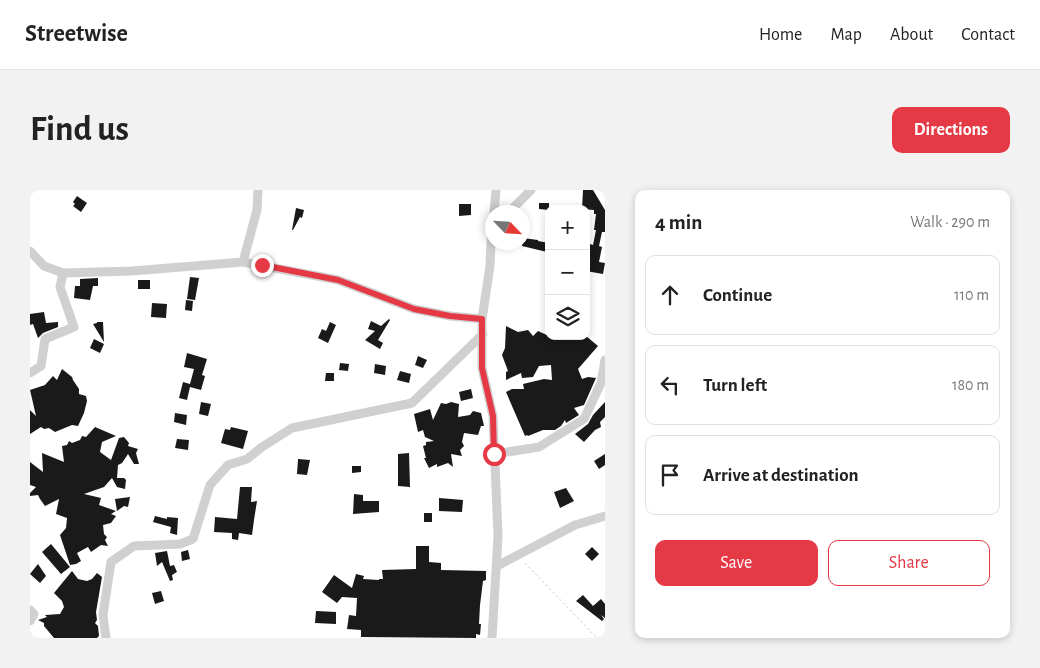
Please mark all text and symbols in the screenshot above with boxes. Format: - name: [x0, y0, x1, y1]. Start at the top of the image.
- text: Streetwise: [25, 22, 128, 46]
- text: Home: [759, 26, 802, 44]
- text: Map: [830, 26, 862, 44]
- text: About: [890, 26, 933, 44]
- text: Contact: [961, 26, 1015, 44]
- button: Directions: [892, 107, 1010, 153]
- text: Find us: [30, 112, 129, 147]
- north arrow: [485, 205, 530, 250]
- map controls: [545, 205, 590, 340]
- button: +: [545, 205, 590, 250]
- text: 4 min: [655, 212, 702, 233]
- text: Walk · 290 m: [910, 214, 990, 230]
- button: −: [545, 250, 590, 295]
- route end: [251, 254, 274, 277]
- icon: ahead: [656, 281, 684, 309]
- text: Continue: [703, 286, 772, 305]
- text: 110 m: [954, 287, 989, 303]
- button: layers: [545, 295, 590, 340]
- icon: left: [656, 371, 684, 399]
- text: Turn left: [703, 376, 767, 395]
- text: 180 m: [952, 377, 989, 393]
- route start: [483, 443, 506, 466]
- icon: arrive: [656, 461, 684, 489]
- text: Arrive at destination: [703, 466, 859, 485]
- button: Save: [655, 540, 818, 586]
- button: Share: [828, 540, 990, 586]

